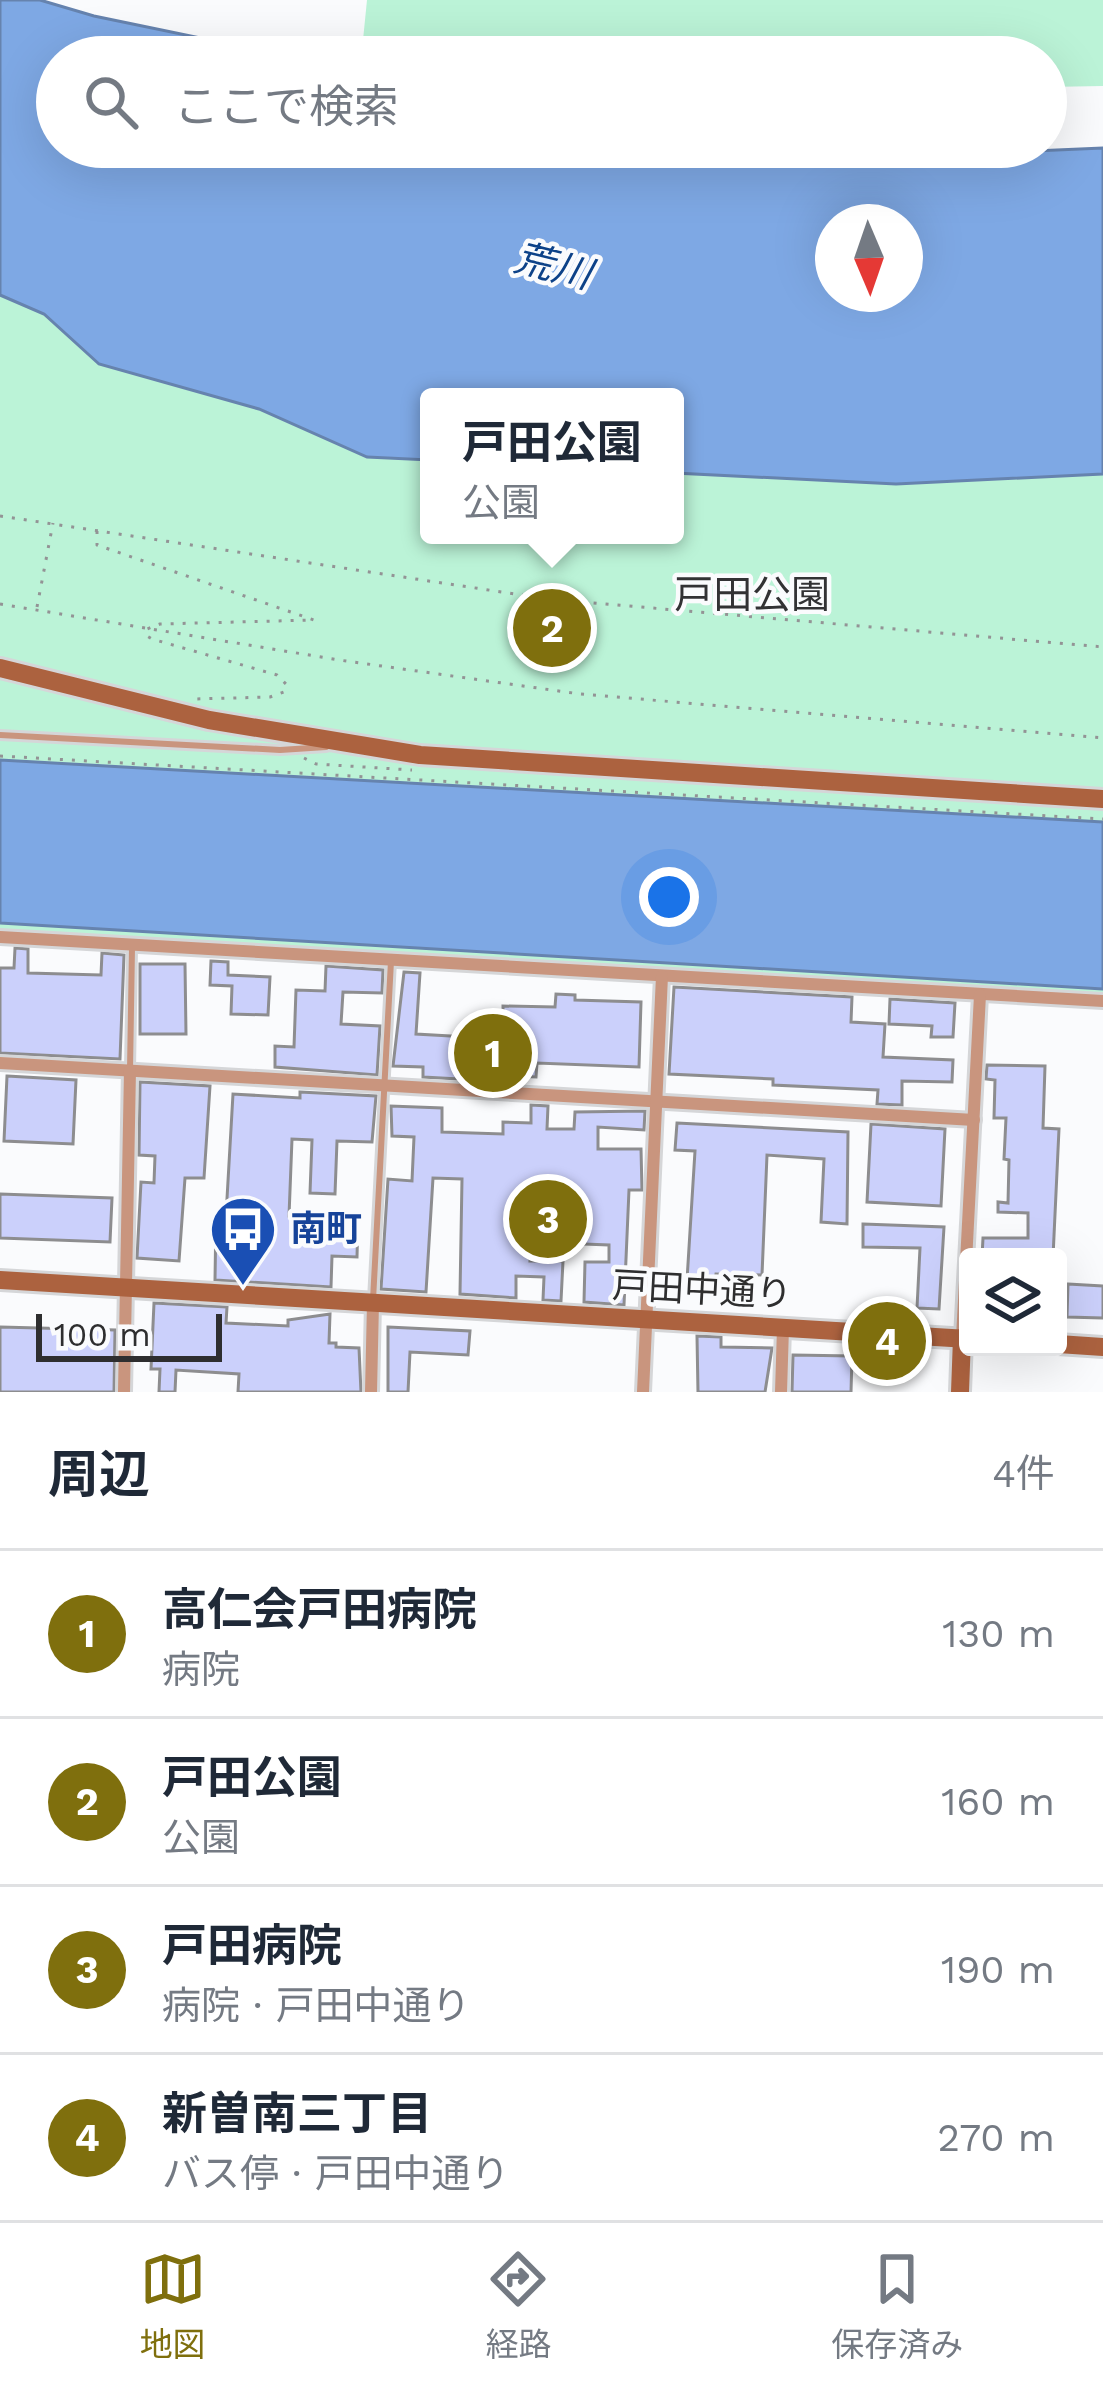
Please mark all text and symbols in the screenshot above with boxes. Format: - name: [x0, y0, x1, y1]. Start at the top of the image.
- search box: [36, 36, 1067, 168]
- icon: search: [78, 69, 144, 135]
- text: ここで検索: [174, 80, 399, 133]
- north arrow: [815, 204, 923, 312]
- water label: 荒川: [510, 235, 600, 298]
- popup: [420, 388, 684, 544]
- text: 戸田公園: [462, 416, 642, 469]
- text: 公園: [462, 480, 540, 525]
- district label: 戸田公園: [674, 572, 830, 617]
- pin: 2: [513, 583, 591, 673]
- your location: [639, 867, 699, 927]
- pin: 1: [454, 1008, 532, 1098]
- pin: 3: [509, 1174, 587, 1264]
- bus stop icon: 南町: [208, 1194, 278, 1288]
- place label: 南町: [290, 1208, 362, 1250]
- map controls: [959, 1248, 1067, 1356]
- button: layers: [959, 1248, 1067, 1356]
- street label: 戸田中通り: [611, 1264, 793, 1316]
- pin: 4: [848, 1296, 926, 1386]
- scale bar: [36, 1308, 222, 1361]
- text: 100 m: [54, 1315, 151, 1354]
- text: 周辺: [48, 1445, 150, 1504]
- text: 4件: [992, 1451, 1055, 1496]
- text: 高仁会戸田病院: [162, 1583, 477, 1636]
- text: 1: [79, 1611, 95, 1656]
- text: 130 m: [942, 1611, 1055, 1656]
- text: 病院: [162, 1647, 240, 1692]
- text: 戸田公園: [162, 1751, 342, 1804]
- text: 2: [75, 1779, 99, 1824]
- text: 160 m: [941, 1779, 1055, 1824]
- text: 公園: [162, 1815, 240, 1860]
- text: 戸田病院: [162, 1919, 342, 1972]
- text: 3: [75, 1947, 99, 1992]
- text: 190 m: [941, 1947, 1055, 1992]
- text: 病院 · 戸田中通り: [162, 1983, 470, 2028]
- text: 新曽南三丁目: [162, 2087, 432, 2140]
- text: 4: [74, 2115, 100, 2160]
- text: 270 m: [937, 2115, 1055, 2160]
- text: バス停 · 戸田中通り: [162, 2151, 509, 2196]
- tab: 地図: [140, 2246, 206, 2366]
- tab: 経路: [485, 2246, 551, 2366]
- tab: 保存済み: [831, 2246, 963, 2366]

